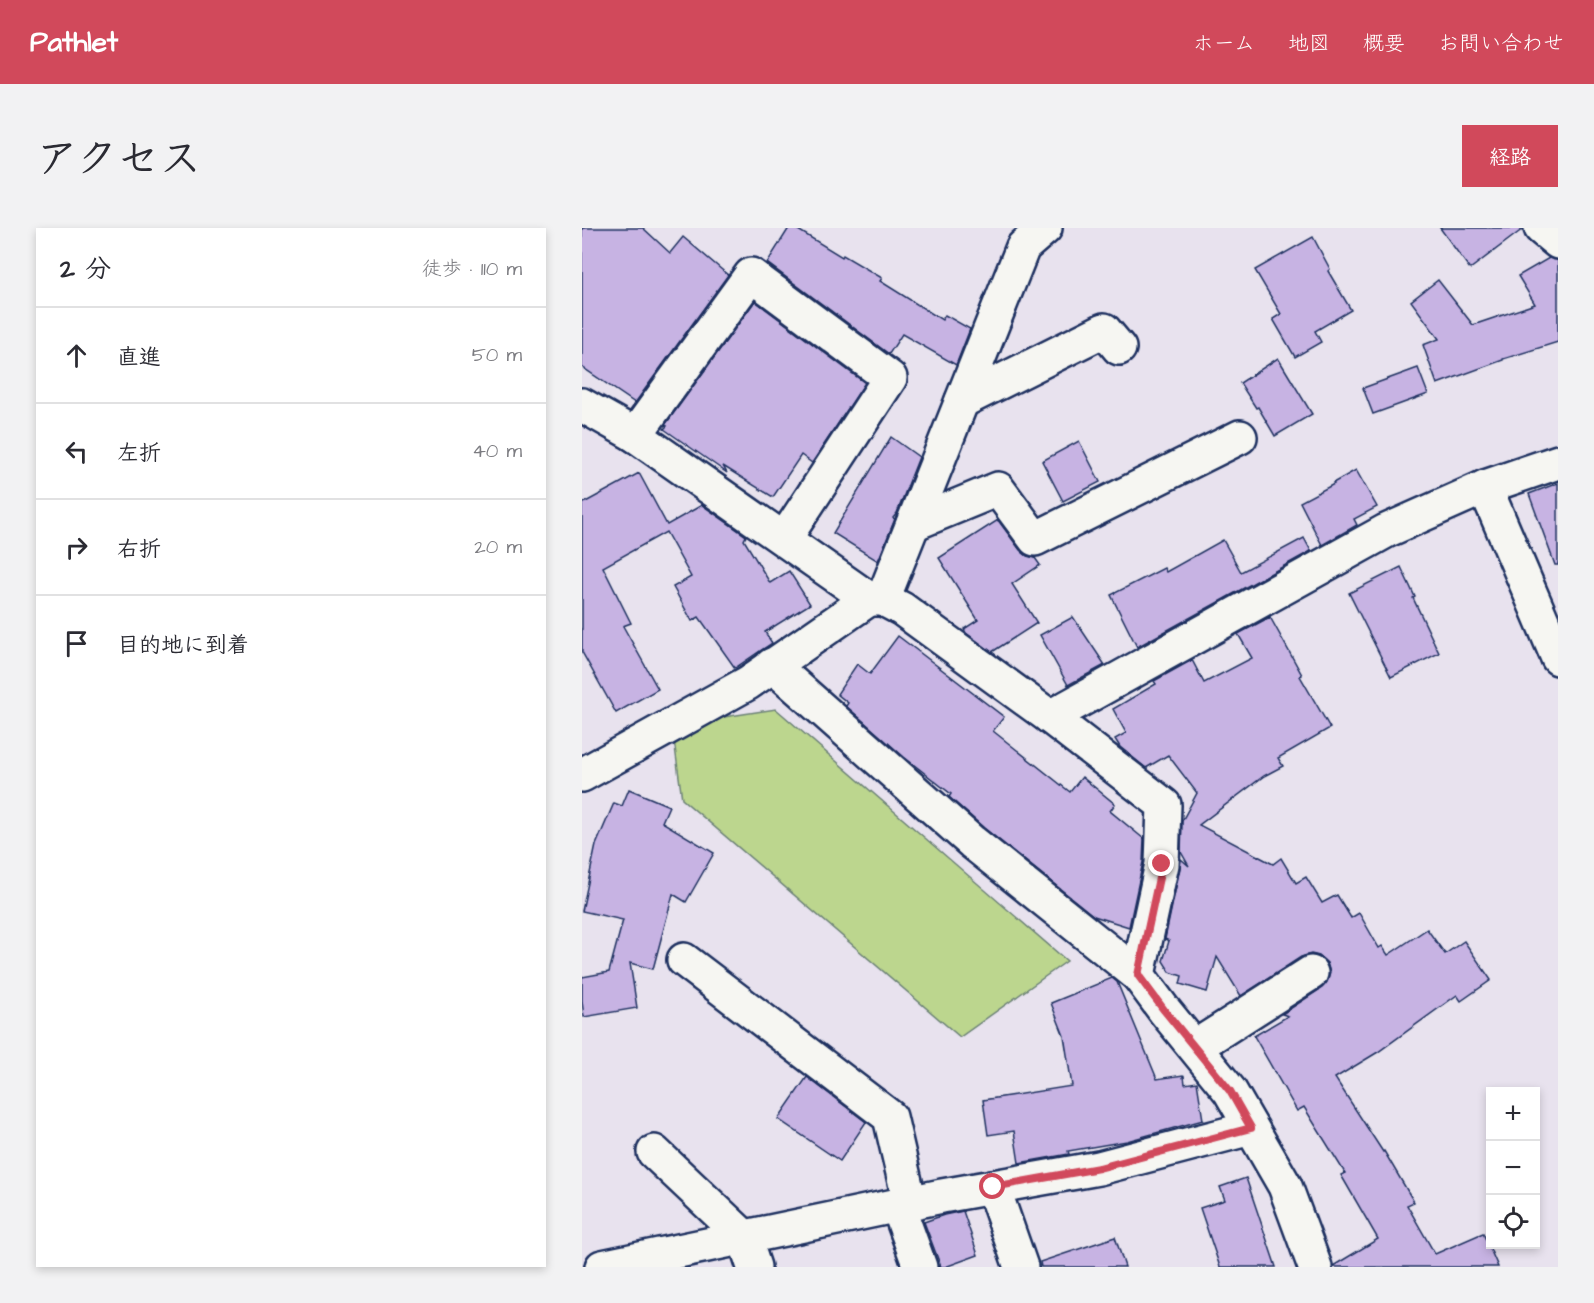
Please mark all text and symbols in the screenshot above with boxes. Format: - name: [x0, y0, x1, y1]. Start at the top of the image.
- text: Pathlet: [30, 23, 118, 62]
- text: ホーム: [1193, 29, 1255, 58]
- text: 地図: [1288, 29, 1330, 58]
- text: 概要: [1363, 29, 1405, 58]
- text: お問い合わせ: [1438, 29, 1564, 58]
- button: 経路: [1462, 125, 1558, 187]
- text: アクセス: [36, 131, 201, 189]
- text: 2 分: [60, 251, 111, 287]
- text: 徒歩 · 110 m: [422, 255, 522, 283]
- icon: ahead: [60, 339, 93, 372]
- text: 50 m: [472, 341, 522, 369]
- text: 直進: [117, 342, 161, 373]
- icon: left: [60, 435, 93, 468]
- text: 40 m: [472, 437, 522, 465]
- text: 左折: [117, 438, 161, 469]
- icon: right: [60, 531, 93, 564]
- text: 20 m: [474, 533, 522, 561]
- text: 右折: [117, 534, 161, 565]
- icon: arrive: [60, 627, 93, 660]
- text: 目的地に到着: [117, 630, 249, 661]
- route end: [1148, 850, 1174, 876]
- map controls: [1486, 1087, 1540, 1249]
- button: +: [1486, 1087, 1540, 1141]
- button: −: [1486, 1141, 1540, 1195]
- route start: [979, 1173, 1005, 1199]
- button: locate: [1486, 1195, 1540, 1249]

